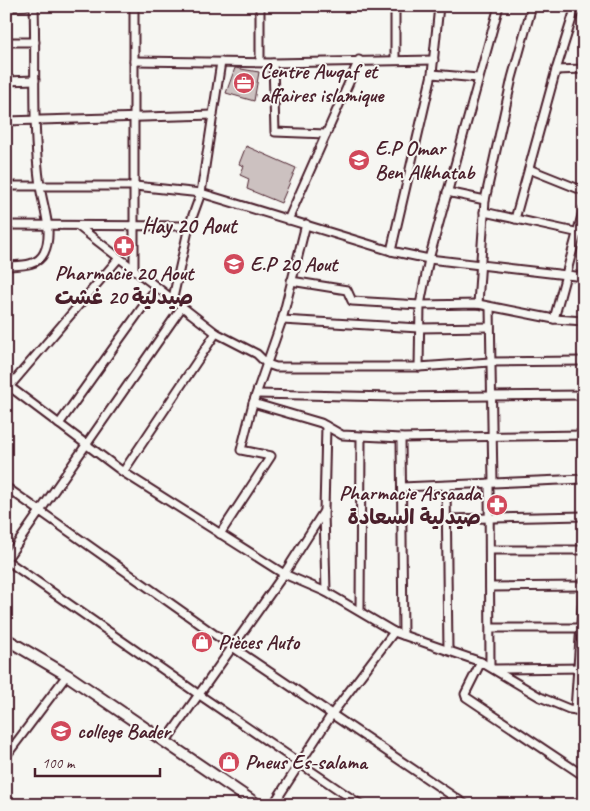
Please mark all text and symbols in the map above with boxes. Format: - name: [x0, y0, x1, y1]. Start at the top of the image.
- place label: Centre Awqaf et affaires islamique: [260, 58, 385, 108]
- office icon: Centre Awqaf et affaires islamique: [232, 71, 256, 95]
- place label: E.P Omar Ben Alkhatab: [375, 135, 476, 185]
- school or university icon: E.P Omar Ben Alkhatab: [347, 148, 371, 172]
- district label: Hay 20 Aout: [142, 212, 239, 240]
- pharmacy icon: Pharmacie 20 Aout صيدلية 20 غشت: [112, 234, 136, 258]
- place label: E.P 20 Aout: [250, 251, 339, 277]
- school or university icon: E.P 20 Aout: [222, 252, 246, 276]
- place label: Pharmacie 20 Aout صيدلية 20 غشت: [55, 260, 195, 310]
- place label: Pharmacie Assaada صيدلية السعادة: [339, 480, 483, 530]
- pharmacy icon: Pharmacie Assaada صيدلية السعادة: [485, 493, 509, 517]
- place label: Pièces Auto: [218, 629, 301, 655]
- shop icon: Pièces Auto: [190, 630, 214, 654]
- place label: college Bader: [77, 718, 172, 744]
- school or university icon: college Bader: [49, 719, 73, 743]
- scale bar: [35, 746, 160, 778]
- place label: Pneus Es-salama: [245, 749, 369, 775]
- shop icon: Pneus Es-salama: [217, 750, 241, 774]
- text: 100 m: [42, 754, 76, 773]

